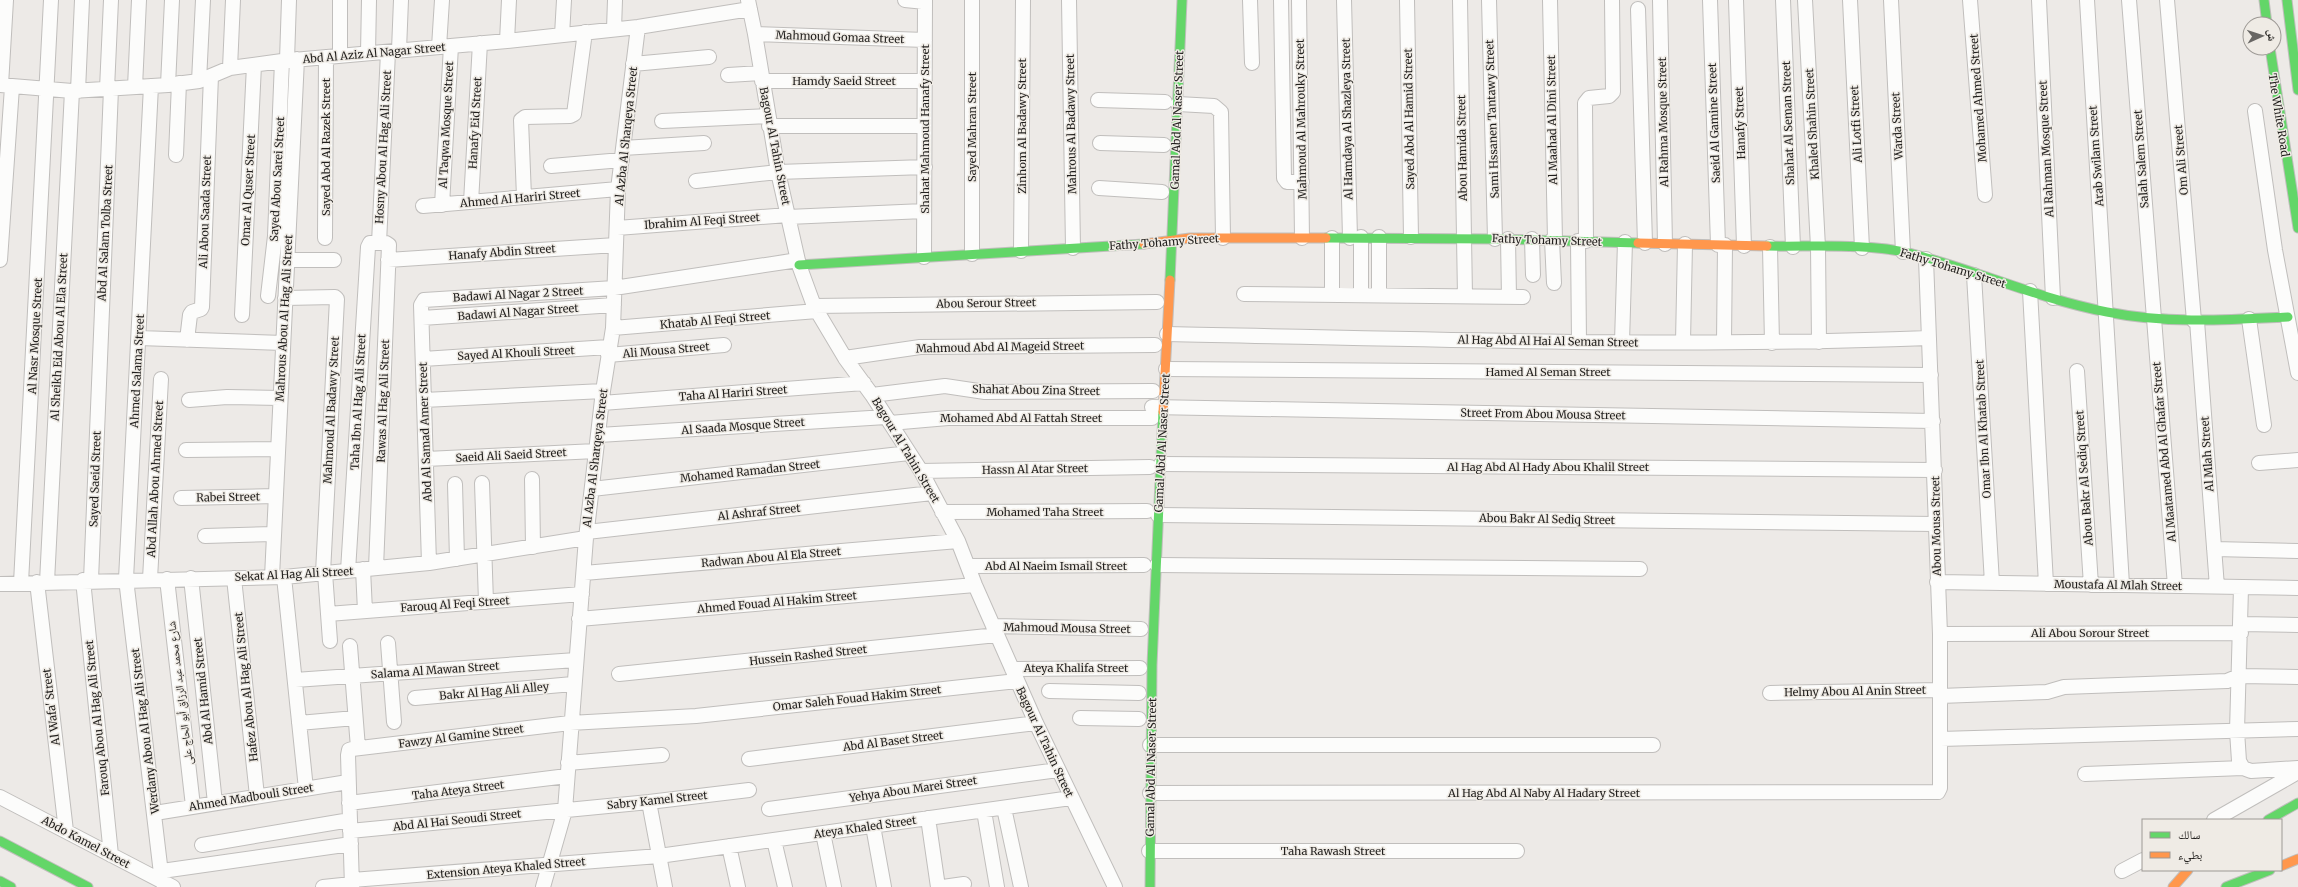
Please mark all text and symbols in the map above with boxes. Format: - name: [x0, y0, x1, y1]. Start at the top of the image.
- north arrow: [2242, 16, 2282, 56]
- street label: Mahmoud Gomaa Street: [775, 28, 905, 46]
- text: ش: [2264, 29, 2279, 42]
- street label: Mohamed Ahmed Street: [1966, 33, 1989, 163]
- street label: Al Hamdaya Al Shazleya Street: [1339, 37, 1355, 201]
- street label: Mahmoud Al Mahrouky Street: [1293, 38, 1309, 199]
- street label: Sami Hssanen Tantawy Street: [1482, 39, 1502, 199]
- street label: Abd Al Aziz Al Nagar Street: [301, 40, 447, 66]
- street label: Shahat Mahmoud Hanafy Street: [918, 43, 932, 214]
- street label: Sayed Abd Al Hamid Street: [1401, 48, 1417, 190]
- street label: Gamal Abd Al Naser Street: [1168, 50, 1186, 190]
- street label: Mahrous Al Badawy Street: [1063, 53, 1079, 194]
- street label: Al Maahad Al Dini Street: [1544, 54, 1560, 186]
- street label: Al Rahma Mosque Street: [1655, 56, 1671, 188]
- street label: Zinhom Al Badawy Street: [1015, 58, 1029, 194]
- street label: Al Taqwa Mosque Street: [436, 60, 456, 190]
- street label: Shahat Al Seman Street: [1779, 60, 1797, 185]
- street label: Saeid Al Gamine Street: [1705, 62, 1723, 183]
- street label: Al Azba Al Sharqeya Street: [612, 65, 640, 207]
- street label: Khaled Shahin Street: [1802, 67, 1822, 180]
- street label: Hosny Abou Al Hag Ali Street: [372, 69, 394, 224]
- street label: Sayed Mahran Street: [965, 71, 979, 182]
- street label: The White Road: [2265, 72, 2293, 158]
- street label: Hamdy Saeid Street: [792, 74, 897, 88]
- street label: Hanafy Eid Street: [466, 76, 484, 169]
- street label: Sayed Abd Al Razek Street: [319, 77, 333, 216]
- street label: Al Rahman Mosque Street: [2035, 79, 2057, 219]
- street label: Ali Lotfi Street: [1847, 84, 1865, 164]
- street label: Bagour Al Tahin Street: [757, 86, 793, 207]
- street label: Hanafy Street: [1732, 86, 1748, 160]
- street label: Warda Street: [1888, 91, 1906, 161]
- street label: Abou Hamida Street: [1454, 94, 1470, 202]
- street label: Arab Swilam Street: [2085, 104, 2107, 208]
- street label: Salah Salem Street: [2131, 109, 2151, 209]
- street label: Sayed Abou Sarei Street: [267, 116, 287, 242]
- street label: Om Ali Street: [2171, 124, 2191, 196]
- street label: Omar Al Quser Street: [238, 133, 258, 246]
- street label: Ali Abou Saada Street: [196, 154, 214, 270]
- street label: Abd Al Salam Tolba Street: [94, 164, 116, 303]
- street label: Ahmed Al Hariri Street: [458, 186, 582, 210]
- street label: Ibrahim Al Feqi Street: [644, 210, 761, 232]
- street label: Fathy Tohamy Street: [1109, 231, 1220, 253]
- street label: Fathy Tohamy Street: [1492, 231, 1603, 249]
- street label: Mahrous Abou Al Hag Ali Street: [273, 233, 295, 402]
- street label: Hanafy Abdin Street: [448, 241, 557, 263]
- street label: Fathy Tohamy Street: [1898, 245, 2008, 291]
- street label: Al Sheikh Eid Abou Al Ela Street: [48, 252, 70, 422]
- street label: Al Nasr Mosque Street: [25, 277, 45, 396]
- street label: Badawi Al Nagar 2 Street: [452, 284, 584, 304]
- street label: Abou Serour Street: [935, 295, 1037, 311]
- street label: Badawi Al Nagar Street: [457, 301, 580, 323]
- street label: Khatab Al Feqi Street: [659, 308, 771, 332]
- street label: Ahmed Salama Street: [127, 313, 147, 429]
- street label: Al Hag Abd Al Hai Al Seman Street: [1456, 332, 1639, 350]
- street label: Taha Ibn Al Hag Ali Street: [347, 333, 369, 471]
- street label: Mahmoud Al Badawy Street: [320, 335, 342, 484]
- street label: Rawas Al Hag Ali Street: [374, 338, 392, 463]
- street label: Ali Mousa Street: [621, 339, 711, 361]
- street label: Mahmoud Abd Al Mageid Street: [916, 339, 1085, 355]
- street label: Sayed Al Khouli Street: [457, 343, 576, 363]
- street label: Omar Ibn Al Khatab Street: [1972, 359, 1994, 499]
- street label: Abd Al Samad Amer Street: [416, 361, 434, 503]
- street label: Al Maatamed Abd Al Ghafar Street: [2149, 361, 2179, 544]
- street label: Hamed Al Seman Street: [1485, 365, 1611, 379]
- street label: Gamal Abd Al Naser Street: [1151, 373, 1173, 513]
- street label: Taha Al Hariri Street: [678, 382, 788, 404]
- street label: Shahat Abou Zina Street: [972, 382, 1101, 398]
- street label: Al Azba Al Sharqeya Street: [579, 387, 611, 529]
- street label: Bagour Al Tahin Street: [869, 395, 943, 506]
- street label: Abd Allah Abou Ahmed Street: [144, 399, 166, 559]
- street label: Street From Abou Mousa Street: [1460, 406, 1626, 422]
- street label: Abou Bakr Al Sediq Street: [2072, 409, 2096, 547]
- street label: Mohamed Abd Al Fattah Street: [940, 411, 1103, 425]
- street label: Al Saada Mosque Street: [680, 415, 806, 437]
- street label: Al Mlah Street: [2197, 415, 2217, 493]
- street label: Sayed Saeid Street: [86, 430, 104, 527]
- street label: Saeid Ali Saeid Street: [455, 445, 568, 465]
- street label: Mohamed Ramadan Street: [679, 457, 821, 485]
- street label: Al Hag Abd Al Hady Abou Khalil Street: [1446, 460, 1650, 474]
- street label: Hassn Al Atar Street: [982, 461, 1089, 477]
- street label: Abou Mousa Street: [1928, 475, 1944, 577]
- street label: Rabei Street: [196, 489, 261, 505]
- street label: Al Ashraf Street: [716, 501, 802, 523]
- street label: Mohamed Taha Street: [987, 505, 1104, 519]
- street label: Abou Bakr Al Sediq Street: [1478, 511, 1616, 527]
- street label: Radwan Abou Al Ela Street: [701, 544, 842, 570]
- street label: Abd Al Naeim Ismail Street: [984, 559, 1128, 573]
- street label: Sekat Al Hag Ali Street: [234, 564, 354, 584]
- street label: Moustafa Al Mlah Street: [2054, 577, 2183, 593]
- street label: Ahmed Fouad Al Hakim Street: [696, 588, 858, 616]
- street label: Farouq Al Feqi Street: [400, 593, 511, 615]
- street label: Hafez Abou Al Hag Ali Street: [231, 611, 261, 762]
- street label: شارع محمد عبد الرزاق أبو الحاج على: [164, 620, 196, 766]
- street label: Mahmoud Mousa Street: [1003, 620, 1131, 636]
- street label: Ali Abou Sorour Street: [2030, 626, 2150, 640]
- street label: Abd Al Hamid Street: [190, 636, 216, 746]
- street label: Farouq Abou Al Hag Ali Street: [82, 639, 112, 797]
- street label: Hussein Rashed Street: [749, 642, 868, 668]
- street label: Werdany Abou Al Hag Ali Street: [128, 647, 162, 816]
- street label: Salama Al Mawan Street: [370, 658, 500, 681]
- street label: Ateya Khalifa Street: [1023, 661, 1129, 675]
- street label: Al Wafa' Street: [39, 667, 63, 747]
- street label: Bakr Al Hag Ali Alley: [438, 679, 550, 703]
- street label: Omar Saleh Fouad Hakim Street: [772, 682, 942, 714]
- street label: Helmy Abou Al Anin Street: [1784, 683, 1927, 699]
- street label: Bagour Al Tahin Street: [1013, 685, 1077, 800]
- street label: Gamal Abd Al Naser Street: [1143, 697, 1159, 837]
- street label: Fawzy Al Gamine Street: [398, 721, 525, 751]
- street label: Abd Al Baset Street: [841, 728, 945, 754]
- street label: Yehya Abou Marei Street: [847, 773, 979, 805]
- street label: Taha Ateya Street: [411, 777, 506, 803]
- street label: Ahmed Madbouli Street: [187, 780, 315, 814]
- street label: Al Hag Abd Al Naby Al Hadary Street: [1447, 786, 1641, 800]
- street label: Sabry Kamel Street: [606, 788, 709, 812]
- street label: Abd Al Hai Seoudi Street: [391, 806, 522, 834]
- street label: Abdo Kamel Street: [39, 812, 133, 872]
- street label: Ateya Khaled Street: [812, 813, 918, 841]
- legend: [2142, 819, 2282, 871]
- text: سالك: [2178, 827, 2200, 842]
- street label: Taha Rawash Street: [1281, 844, 1386, 858]
- text: بطيء: [2178, 847, 2202, 865]
- street label: Extension Ateya Khaled Street: [426, 854, 587, 882]

